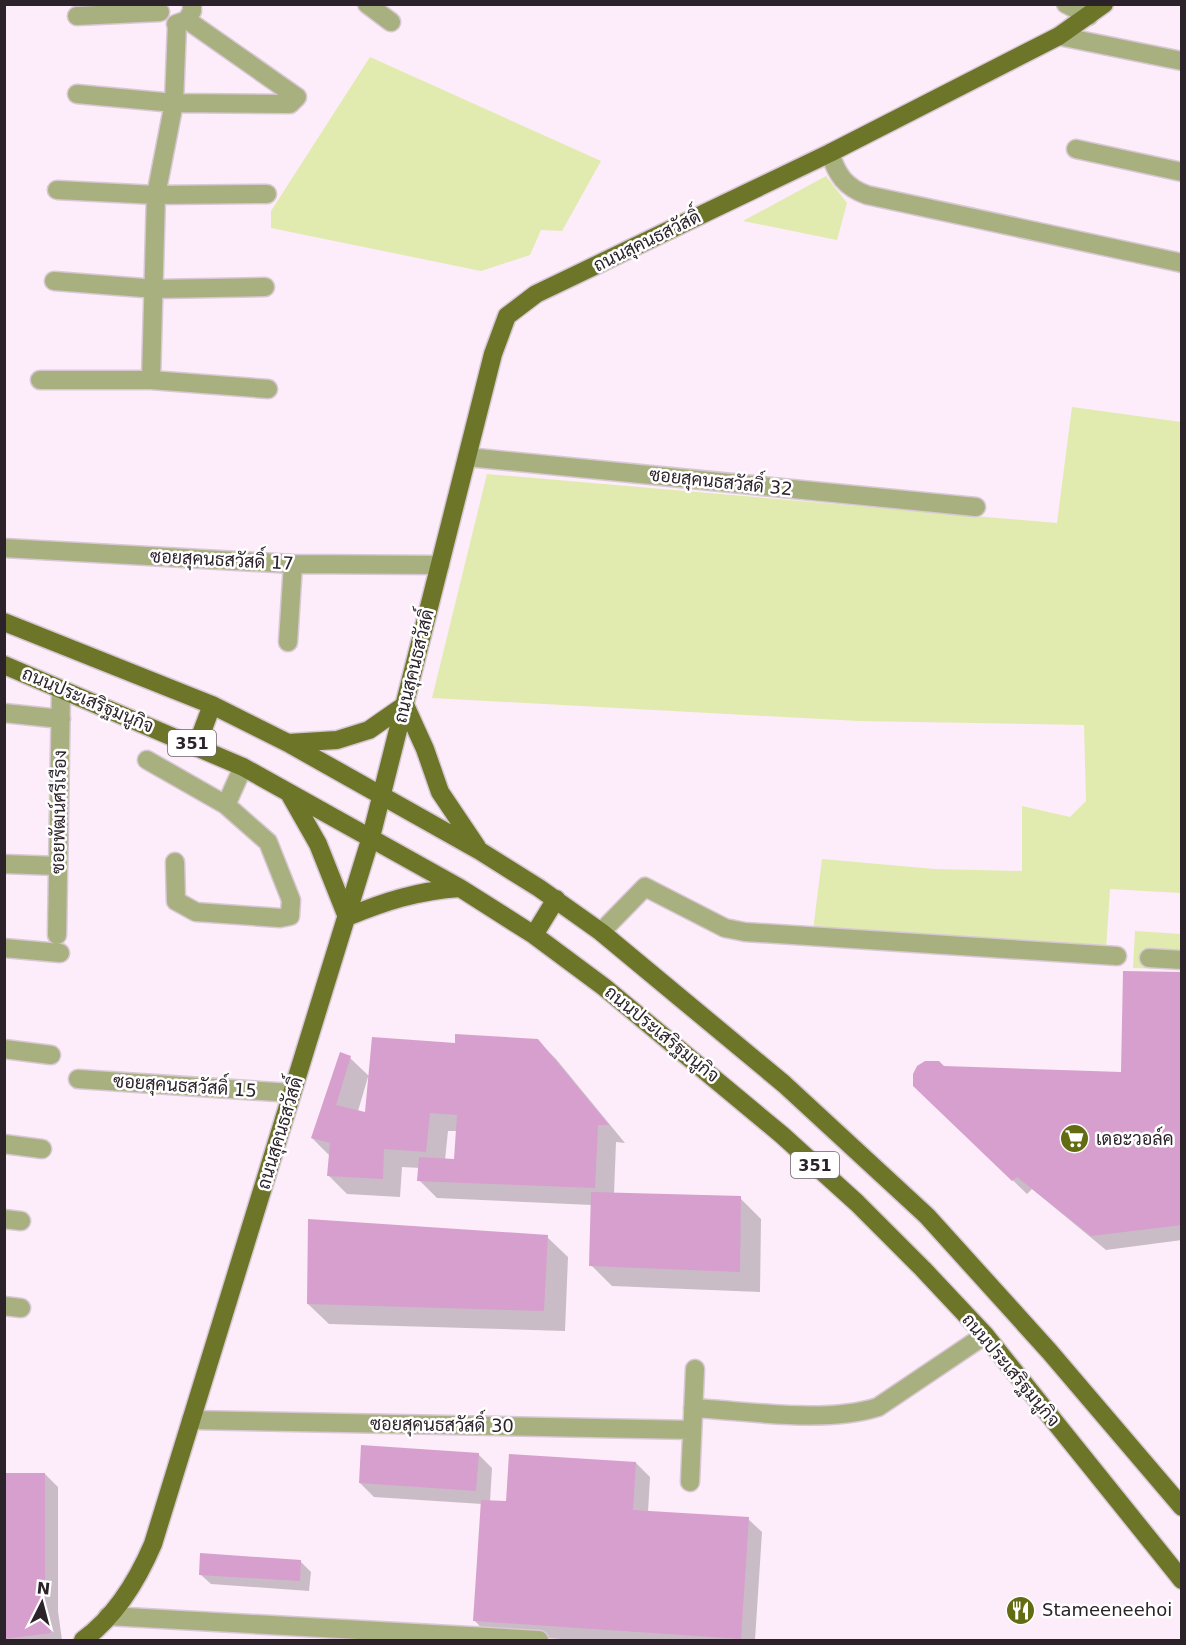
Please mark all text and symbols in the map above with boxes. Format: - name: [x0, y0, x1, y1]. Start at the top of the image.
- street label: ถนนสุคนธสวัสดิ์: [587, 201, 705, 277]
- street label: ซอยสุคนธสวัสดิ์ 32: [648, 458, 794, 501]
- street label: ซอยสุคนธสวัสดิ์ 17: [150, 540, 295, 576]
- street label: ถนนสุคนธสวัสดิ์: [384, 605, 440, 726]
- street label: ถนนประเสริฐมนูกิจ: [18, 662, 157, 739]
- road number: 351: [168, 730, 216, 756]
- street label: ซอยพัฒน์ศรีเรือง: [45, 750, 70, 874]
- street label: ถนนประเสริฐมนูกิจ: [599, 981, 724, 1088]
- street label: ซอยสุคนธสวัสดิ์ 15: [112, 1065, 258, 1103]
- street label: ถนนสุคนธสวัสดิ์: [247, 1072, 309, 1192]
- supermarket icon: เดอะวอล์ค: [1059, 1123, 1091, 1155]
- place label: เดอะวอล์ค: [1096, 1126, 1174, 1149]
- road number: 351: [791, 1152, 839, 1178]
- street label: ถนนประเสริฐมนูกิจ: [956, 1309, 1065, 1432]
- street label: ซอยสุคนธสวัสดิ์ 30: [370, 1408, 514, 1438]
- north arrow: [12, 1573, 72, 1633]
- text: N: [36, 1578, 51, 1599]
- restaurant icon: Stameeneehoi: [1005, 1594, 1037, 1626]
- place label: Stameeneehoi: [1042, 1599, 1172, 1620]

